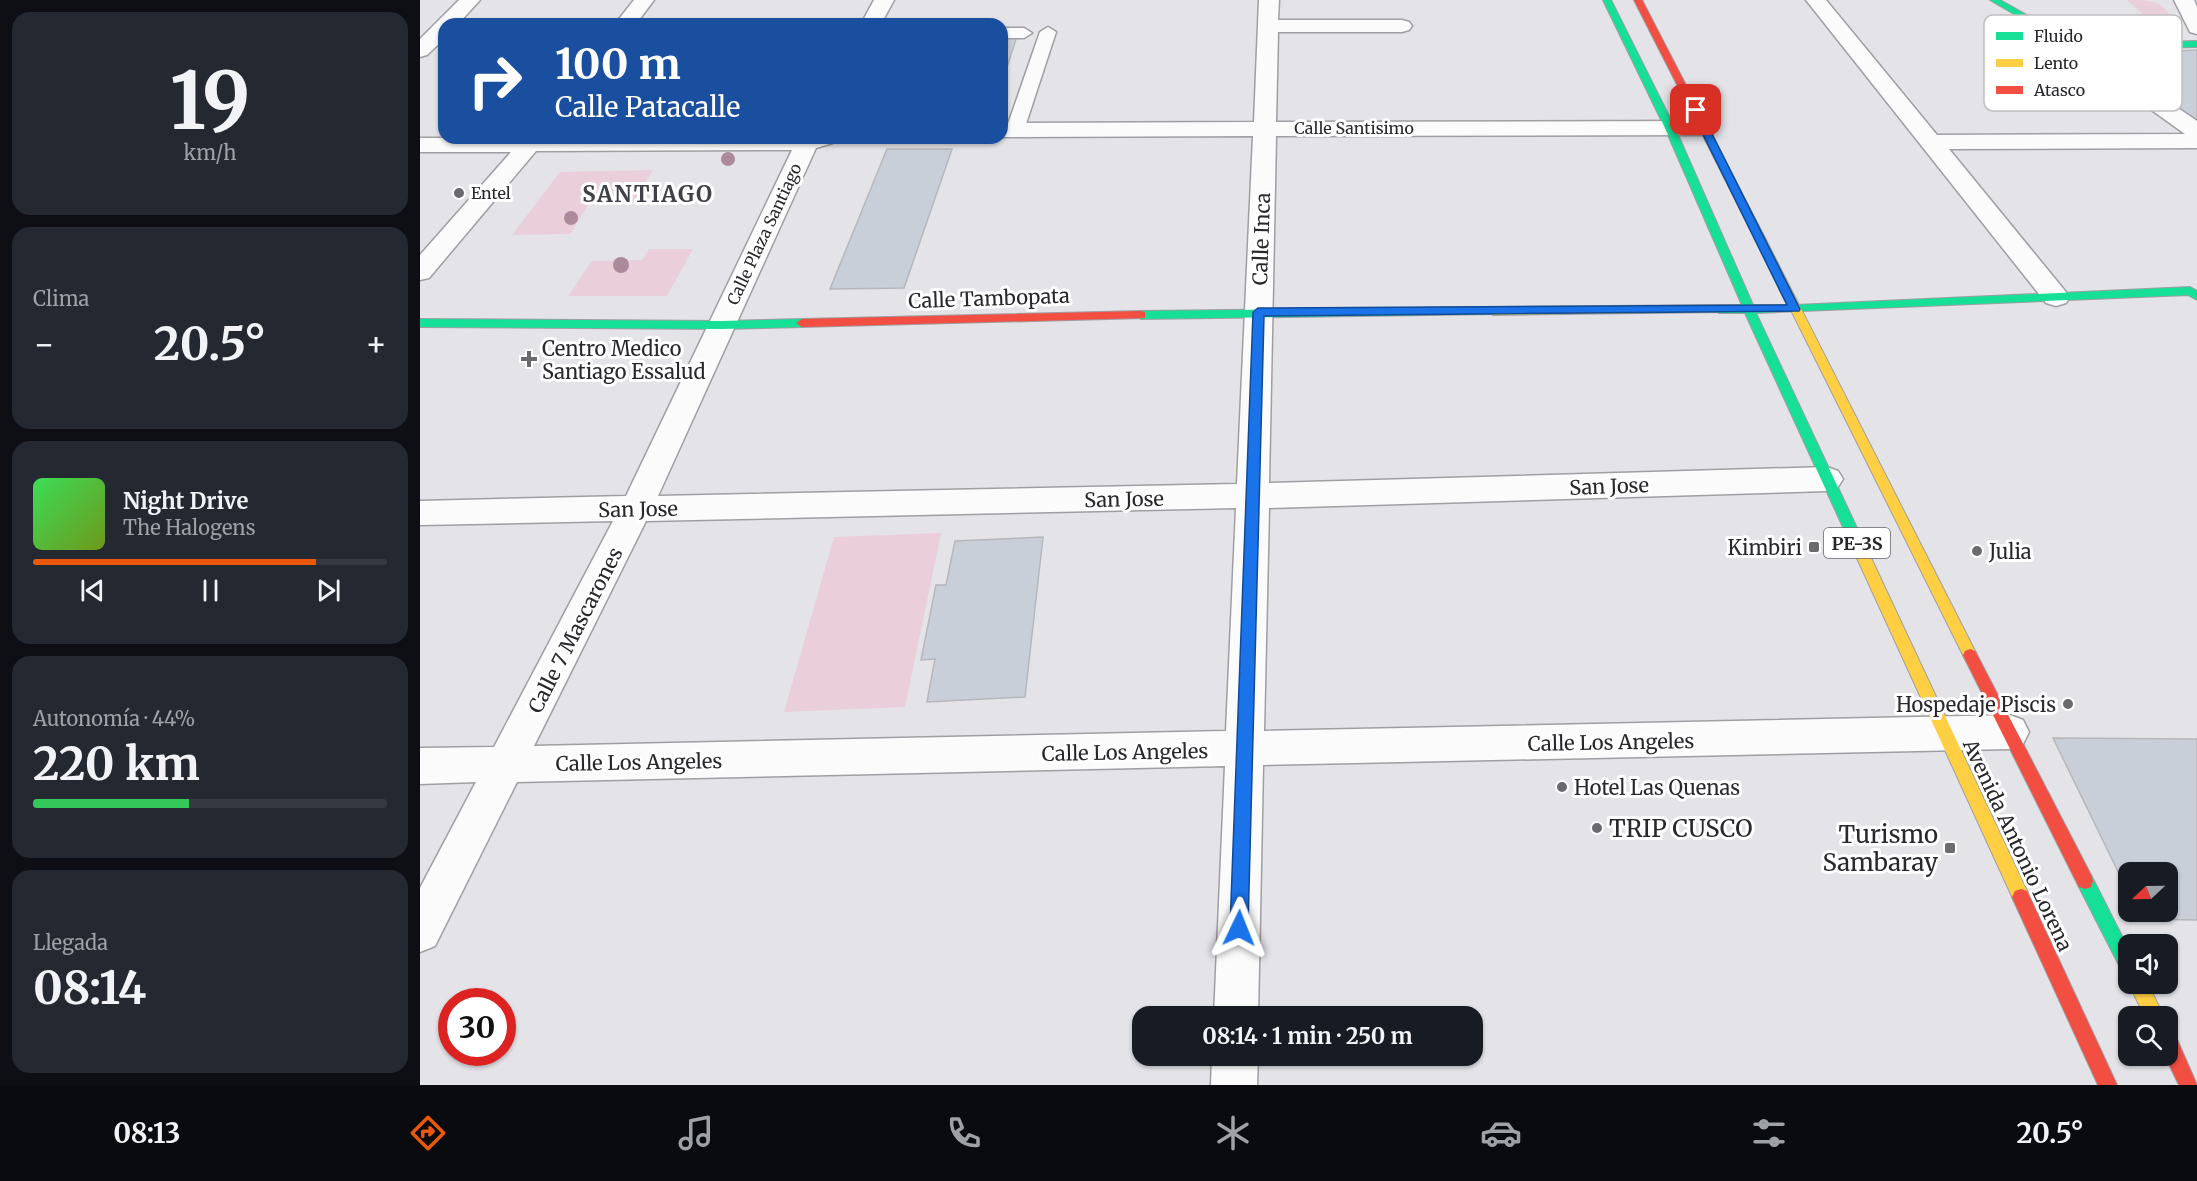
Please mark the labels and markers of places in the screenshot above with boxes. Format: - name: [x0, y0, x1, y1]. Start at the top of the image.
- pin: [1670, 84, 1721, 135]
- place label: Entel: [471, 183, 511, 203]
- marker: Entel: [452, 186, 466, 200]
- place label: Centro Medico Santiago Essalud: [542, 336, 706, 384]
- marker: Centro Medico Santiago Essalud: [520, 350, 538, 368]
- place label: Kimbiri: [1728, 535, 1802, 560]
- place label: Julia: [1988, 539, 2032, 564]
- marker: Kimbiri: [1807, 540, 1821, 554]
- marker: Julia: [1970, 544, 1984, 558]
- place label: Hospedaje Piscis: [1896, 692, 2056, 717]
- marker: Hospedaje Piscis: [2061, 697, 2075, 711]
- place label: Hotel Las Quenas: [1574, 775, 1740, 800]
- marker: Hotel Las Quenas: [1555, 780, 1569, 794]
- place label: TRIP CUSCO: [1609, 813, 1753, 844]
- place label: Turismo Sambaray: [1822, 819, 1938, 878]
- marker: TRIP CUSCO: [1590, 821, 1604, 835]
- marker: Turismo Sambaray: [1943, 841, 1957, 855]

